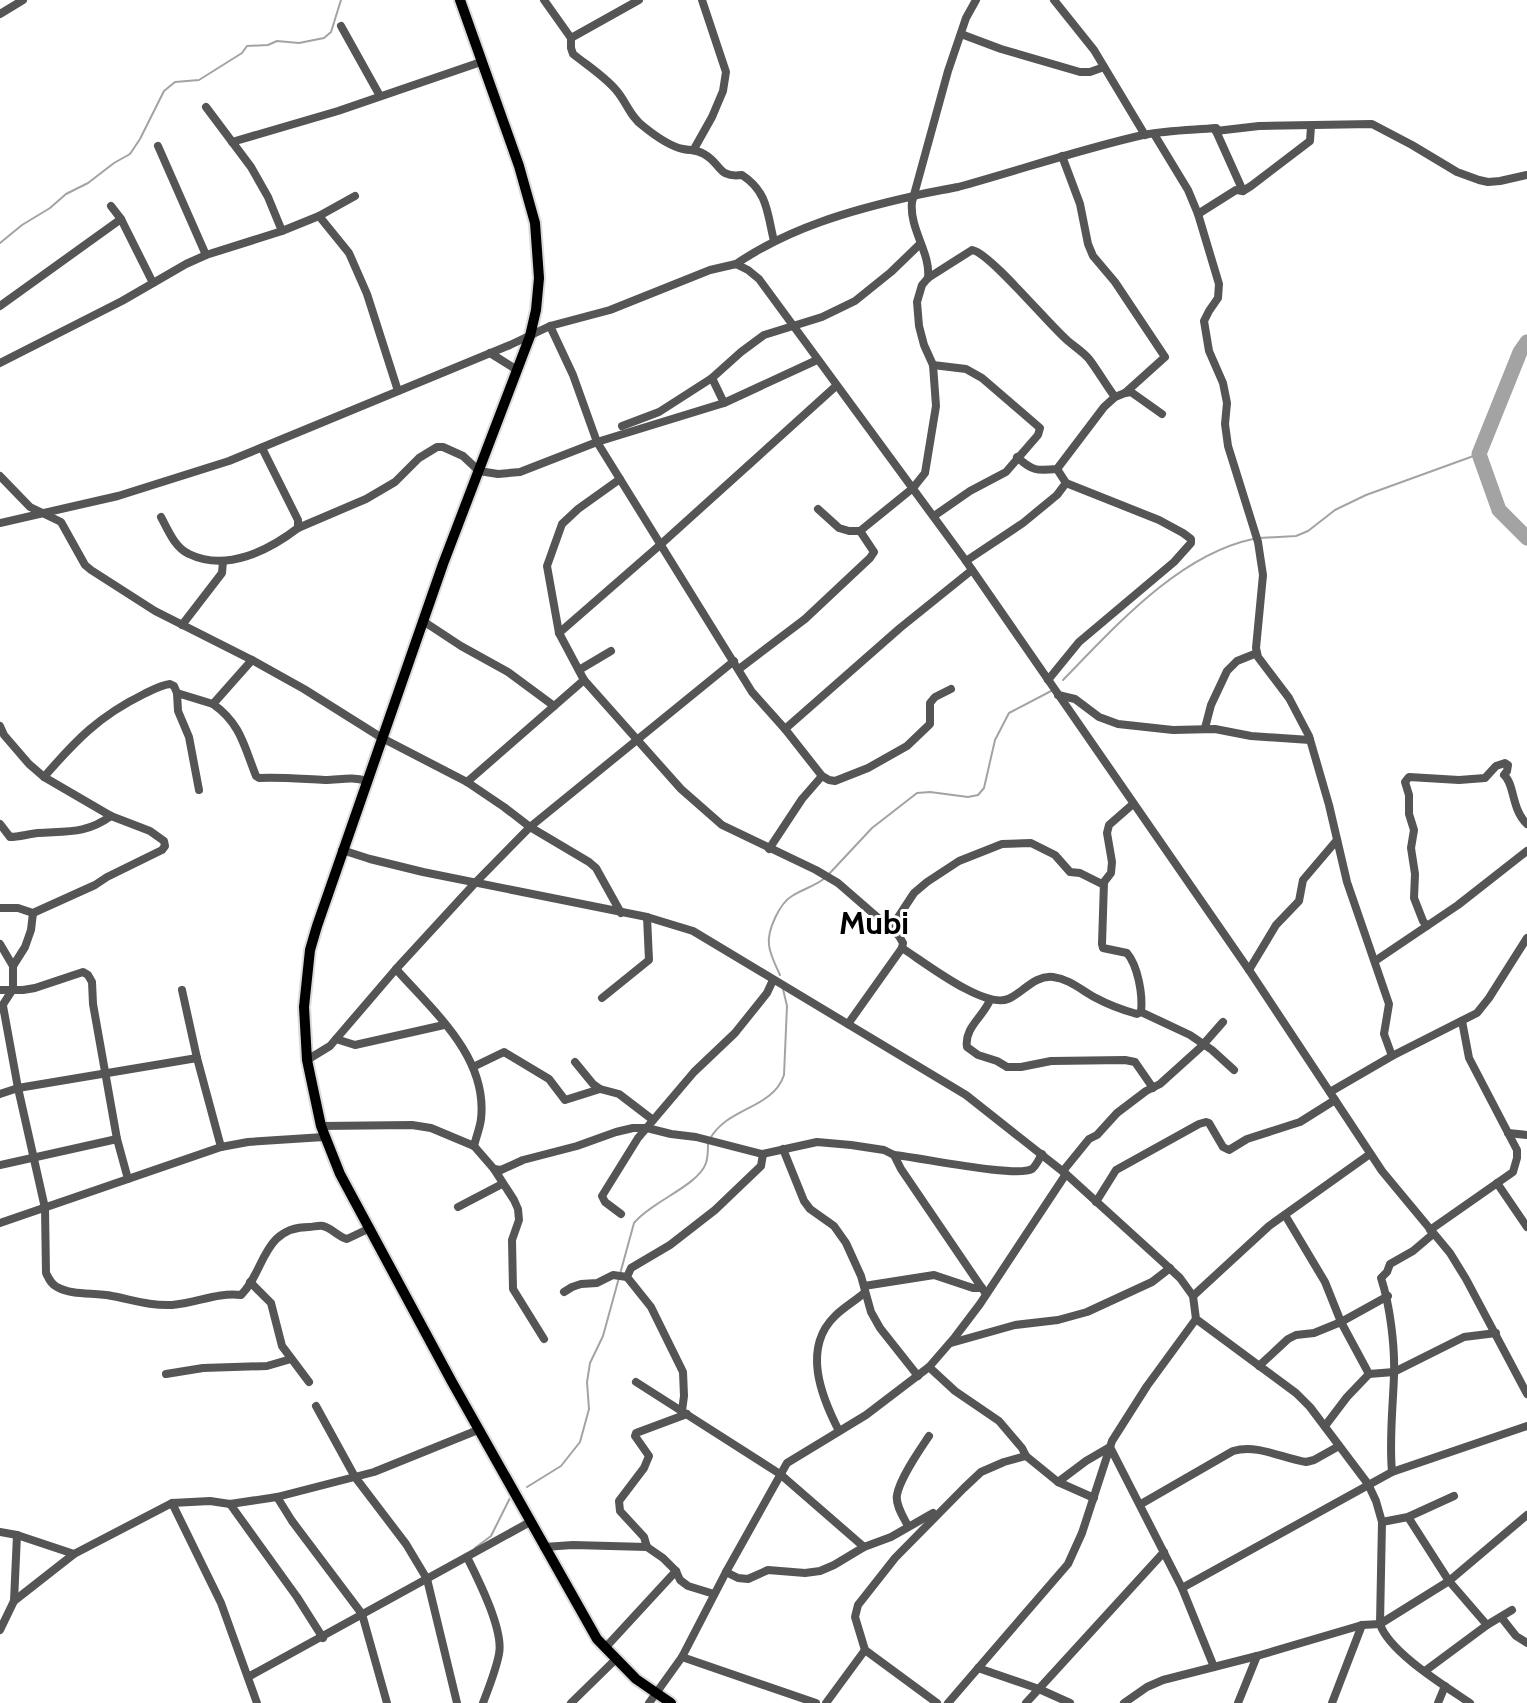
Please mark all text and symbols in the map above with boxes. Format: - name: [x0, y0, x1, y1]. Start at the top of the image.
- district label: Mubi: [839, 903, 909, 942]

